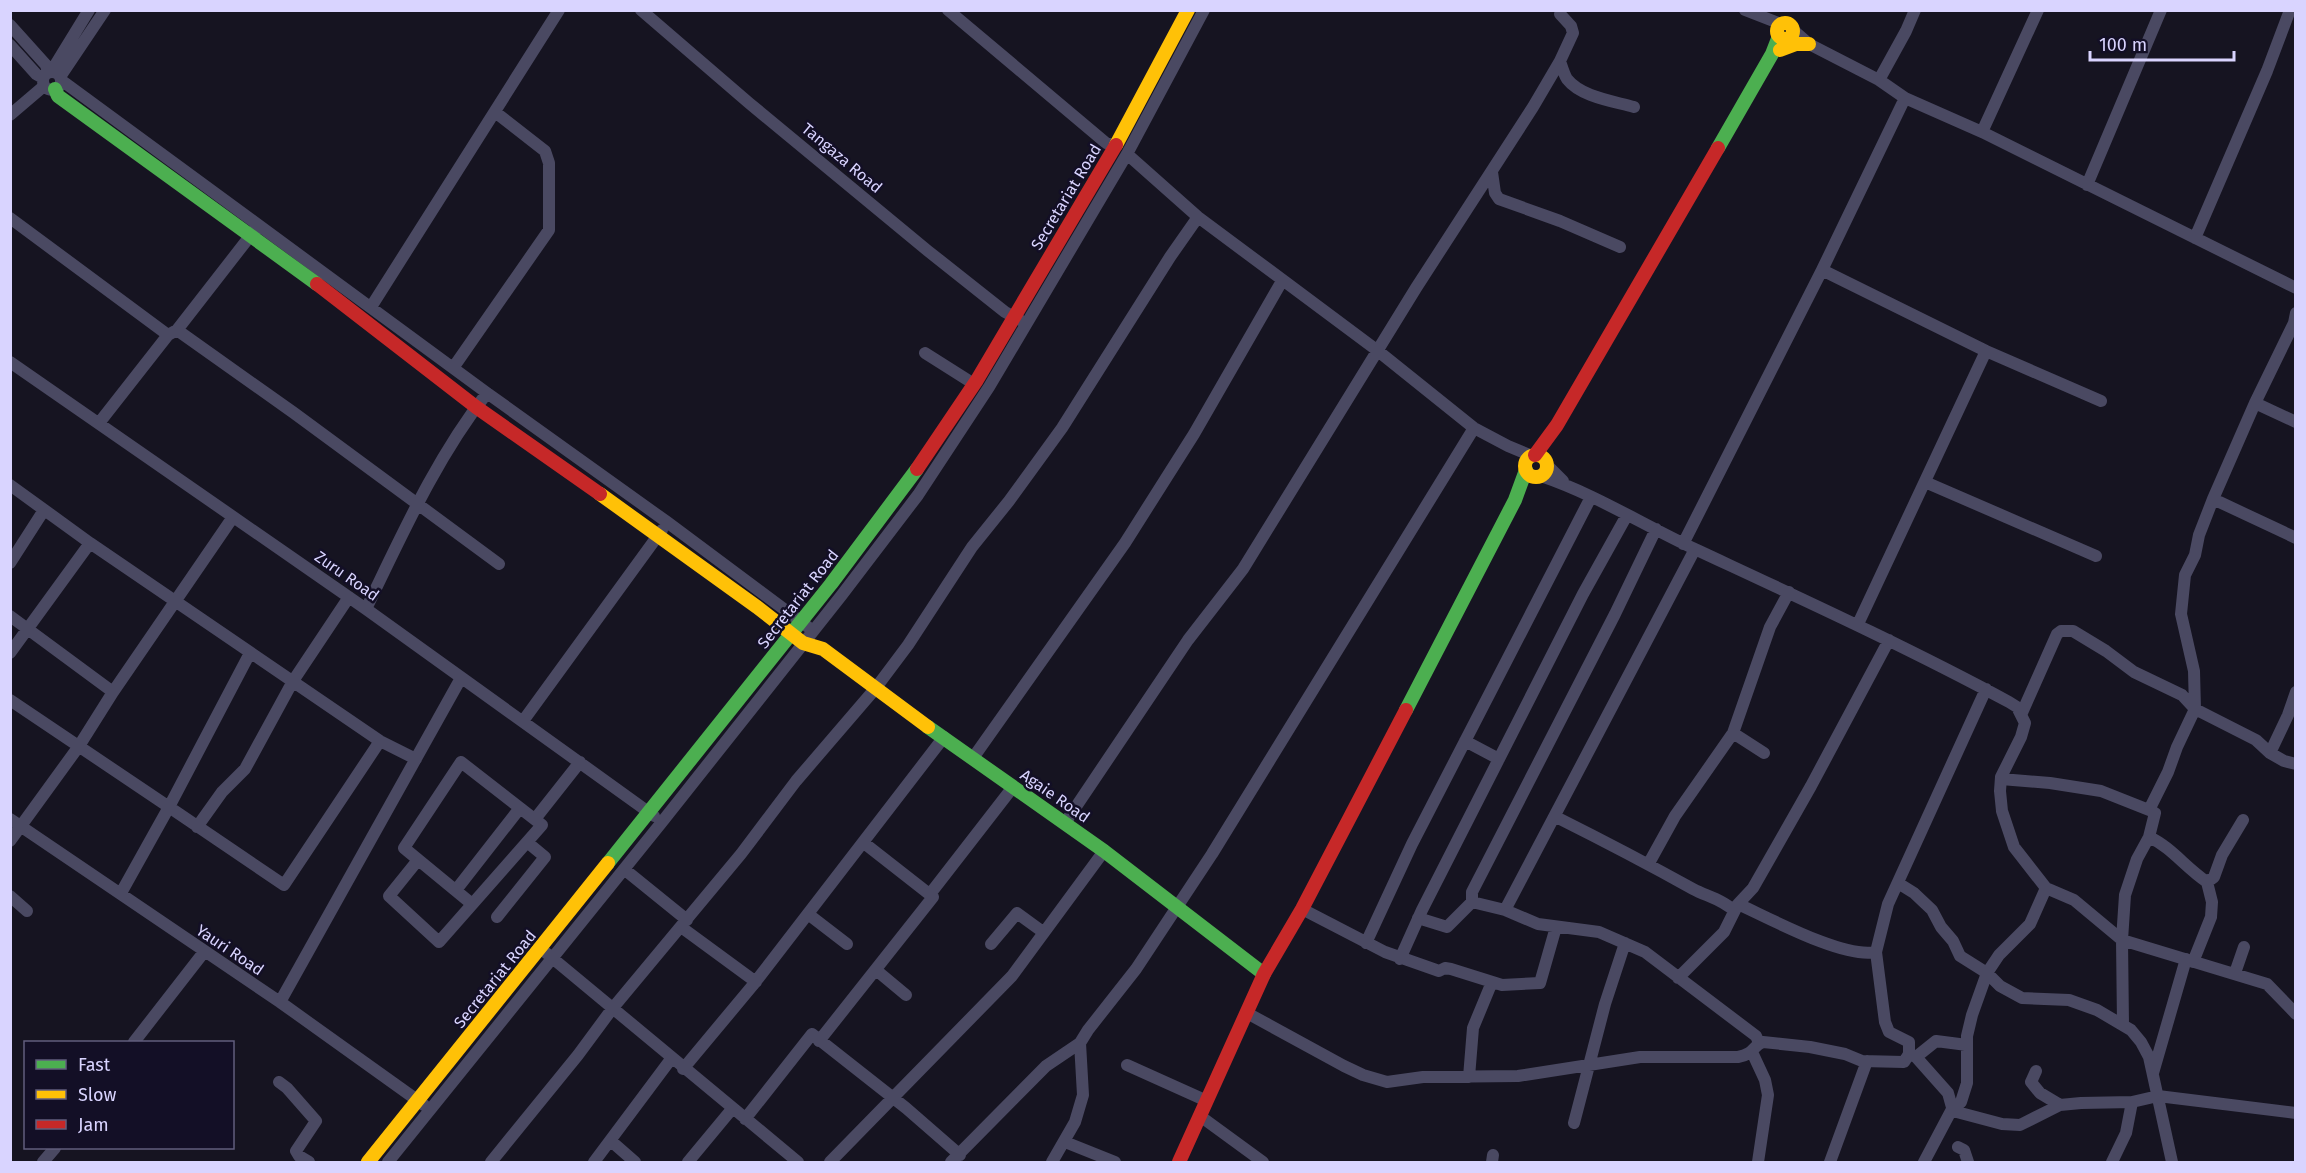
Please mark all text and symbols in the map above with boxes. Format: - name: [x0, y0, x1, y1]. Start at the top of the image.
- scale bar: [2090, 24, 2234, 62]
- text: 100 m: [2099, 34, 2147, 56]
- street label: Tangaza Road: [798, 119, 886, 197]
- street label: Secretariat Road: [1027, 141, 1105, 253]
- street label: Secretariat Road: [754, 546, 842, 652]
- street label: Zuru Road: [311, 547, 383, 605]
- street label: Agaie Road: [1017, 765, 1093, 827]
- street label: Yauri Road: [193, 920, 267, 980]
- street label: Secretariat Road: [450, 926, 540, 1032]
- legend: [24, 1041, 234, 1149]
- text: Fast: [78, 1054, 111, 1076]
- text: Slow: [78, 1084, 117, 1106]
- text: Jam: [78, 1114, 109, 1136]

